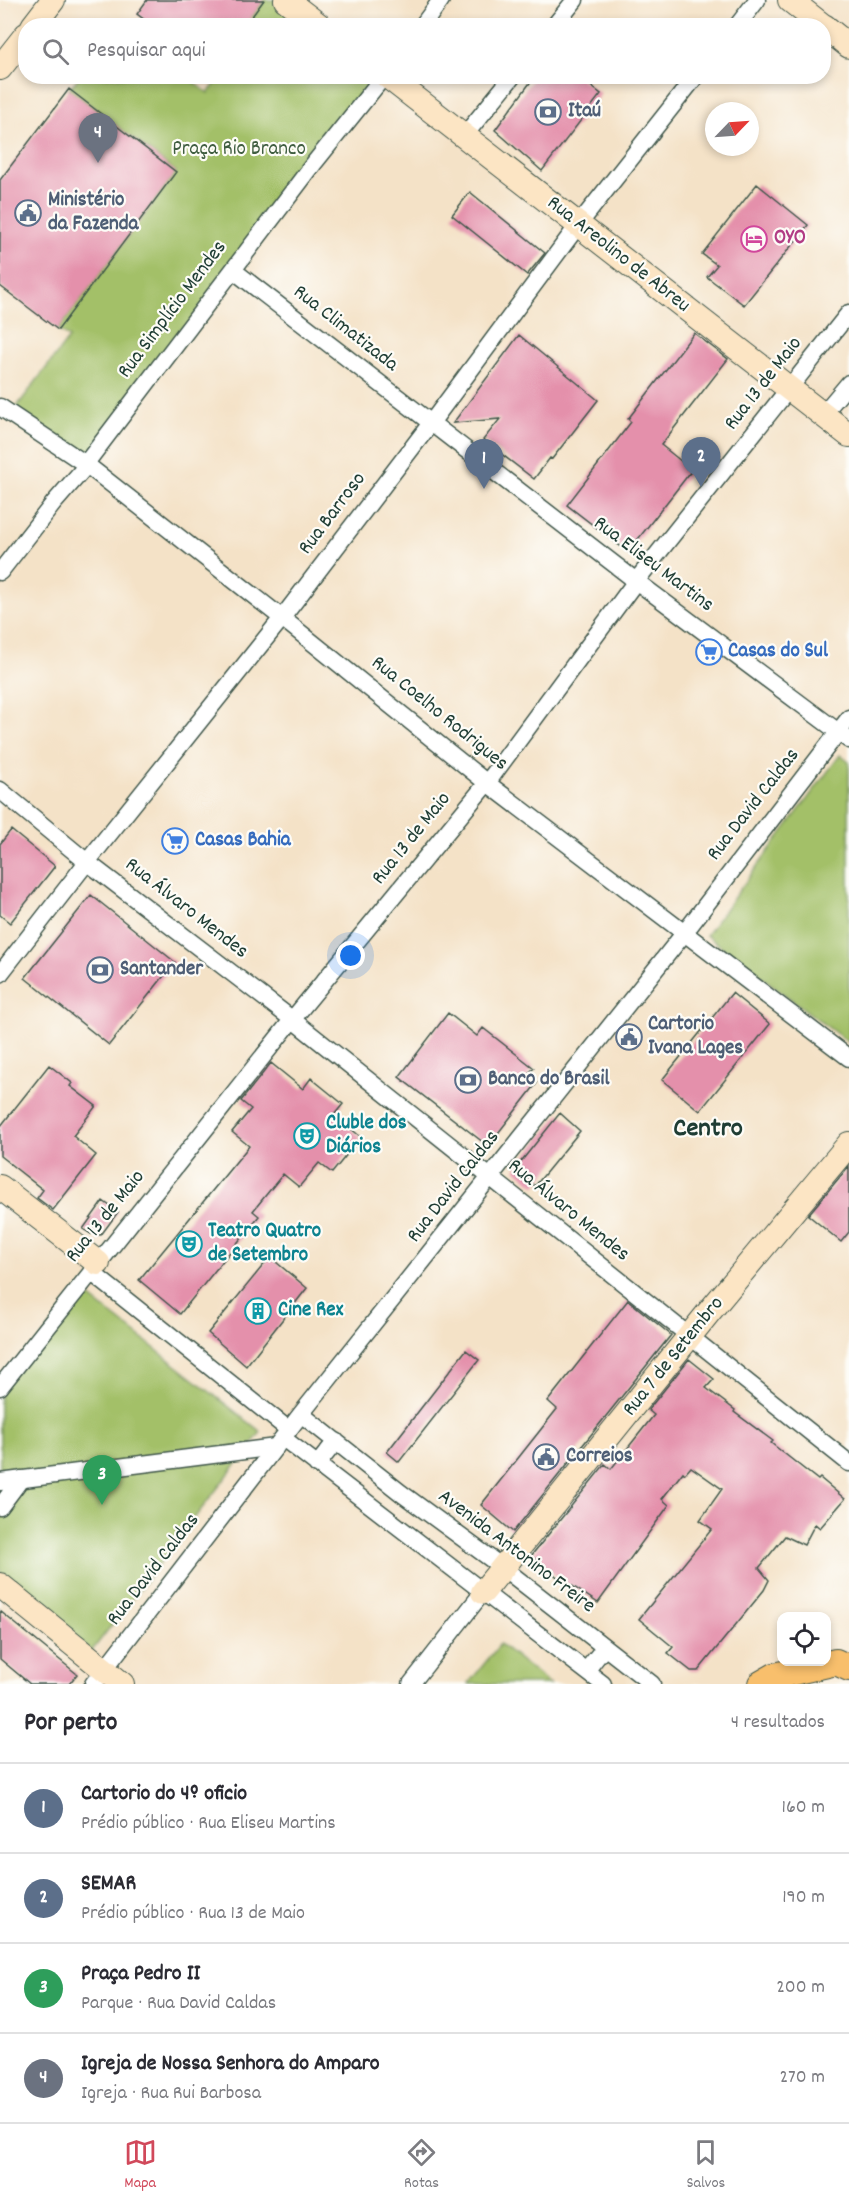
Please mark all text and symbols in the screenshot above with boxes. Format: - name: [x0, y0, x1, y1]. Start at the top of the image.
- search box: [18, 18, 831, 84]
- icon: search: [39, 35, 72, 68]
- text: Pesquisar aqui: [87, 36, 206, 67]
- bank icon: Itaú: [533, 97, 563, 127]
- place label: Itaú: [568, 97, 601, 127]
- north arrow: [705, 102, 759, 156]
- pin: 4: [78, 114, 118, 163]
- park label: Praça Rio Branco: [172, 135, 306, 165]
- place label: Ministério da Fazenda: [48, 186, 139, 240]
- street label: Rua Areolino de Abreu: [540, 189, 696, 321]
- public building icon: Ministério da Fazenda: [13, 198, 43, 228]
- hotel icon: OYO: [739, 224, 769, 254]
- place label: OYO: [774, 224, 806, 254]
- street label: Rua Simplício Mendes: [111, 235, 235, 385]
- street label: Rua Climatizada: [286, 278, 405, 380]
- street label: Rua 13 de Maio: [718, 331, 810, 437]
- pin: 2: [682, 438, 720, 487]
- pin: 1: [464, 440, 504, 489]
- street label: Rua Barroso: [292, 466, 374, 562]
- street label: Rua Eliseu Martins: [586, 510, 720, 620]
- supermarket icon: Casas do Sul: [694, 637, 724, 667]
- place label: Casas do Sul: [728, 637, 829, 667]
- street label: Rua Coelho Rodrigues: [364, 649, 514, 779]
- street label: Rua David Caldas: [700, 742, 808, 868]
- street label: Rua 13 de Maio: [365, 786, 459, 892]
- supermarket icon: Casas Bahia: [160, 826, 190, 856]
- place label: Casas Bahia: [195, 826, 292, 856]
- street label: Rua Álvaro Mendes: [118, 851, 254, 967]
- your location: [336, 941, 365, 970]
- bank icon: Santander: [85, 955, 115, 985]
- place label: Santander: [120, 955, 204, 985]
- place label: Cartorio Ivana Lages: [648, 1010, 743, 1064]
- public building icon: Cartorio Ivana Lages: [614, 1022, 644, 1052]
- bank icon: Banco do Brasil: [453, 1065, 483, 1095]
- place label: Banco do Brasil: [488, 1065, 610, 1095]
- place label: Cluble dos Diários: [326, 1109, 407, 1163]
- district label: Centro: [673, 1110, 743, 1149]
- theatre icon: Cluble dos Diários: [292, 1121, 322, 1151]
- street label: Rua David Caldas: [400, 1124, 508, 1250]
- street label: Rua Álvaro Mendes: [500, 1152, 636, 1270]
- street label: Rua 13 de Maio: [59, 1164, 153, 1270]
- place label: Teatro Quatro de Setembro: [208, 1217, 321, 1271]
- theatre icon: Teatro Quatro de Setembro: [174, 1229, 204, 1259]
- street label: Rua 7 de Setembro: [616, 1291, 732, 1423]
- building icon: Cine Rex: [243, 1296, 273, 1326]
- place label: Cine Rex: [278, 1296, 343, 1326]
- public building icon: Correios: [531, 1442, 561, 1472]
- place label: Correios: [566, 1442, 633, 1472]
- pin: 3: [82, 1456, 122, 1505]
- street label: Avenida Antonino Freire: [431, 1483, 601, 1621]
- street label: Rua David Caldas: [100, 1507, 208, 1633]
- map controls: [777, 1612, 831, 1666]
- button: locate: [777, 1612, 831, 1666]
- text: Por perto: [24, 1705, 117, 1742]
- text: 4 resultados: [731, 1709, 825, 1737]
- text: Cartorio do 4º oficio: [81, 1779, 247, 1810]
- text: 1: [41, 1794, 46, 1822]
- text: 160 m: [782, 1794, 825, 1822]
- text: Prédio público · Rua Eliseu Martins: [81, 1810, 336, 1838]
- text: SEMAR: [81, 1869, 136, 1900]
- text: 2: [39, 1884, 48, 1912]
- text: 190 m: [782, 1884, 825, 1912]
- text: Prédio público · Rua 13 de Maio: [81, 1900, 305, 1928]
- text: Praça Pedro II: [81, 1959, 200, 1990]
- text: 3: [39, 1974, 48, 2002]
- text: 200 m: [776, 1974, 825, 2002]
- text: Parque · Rua David Caldas: [81, 1990, 276, 2018]
- text: Igreja de Nossa Senhora do Amparo: [81, 2049, 380, 2080]
- text: 4: [39, 2064, 48, 2092]
- text: 270 m: [779, 2064, 825, 2092]
- text: Igreja · Rua Rui Barbosa: [81, 2080, 261, 2108]
- tab: Mapa: [124, 2136, 157, 2195]
- tab: Rotas: [404, 2136, 439, 2195]
- tab: Salvos: [686, 2136, 725, 2195]

